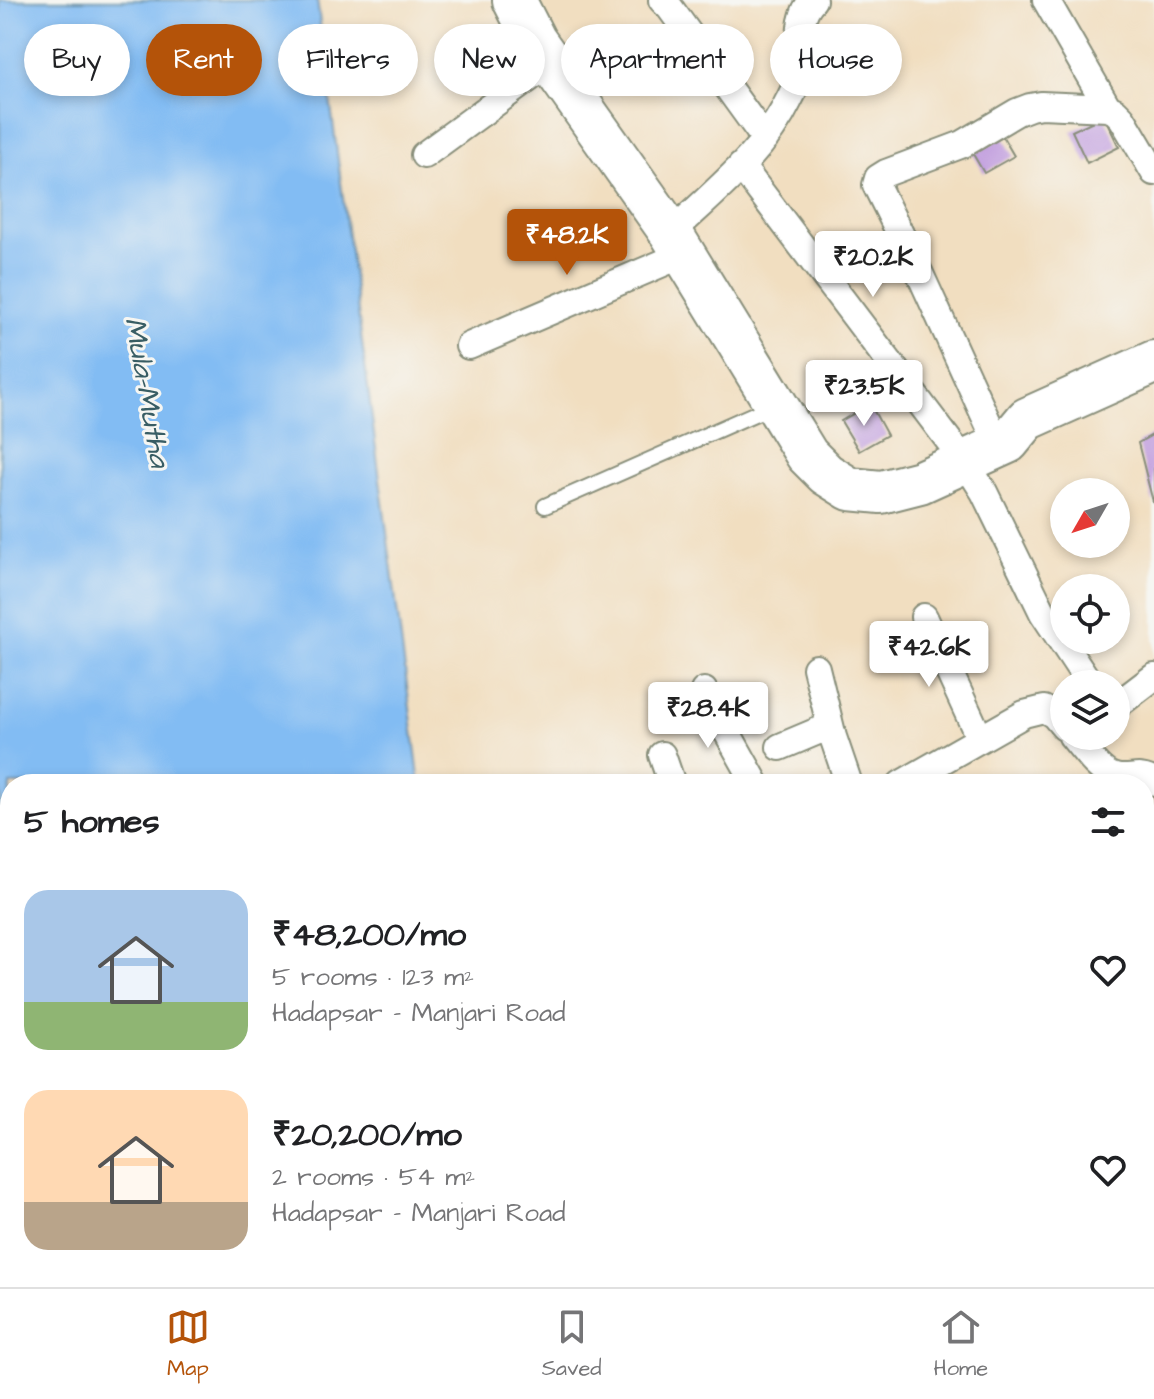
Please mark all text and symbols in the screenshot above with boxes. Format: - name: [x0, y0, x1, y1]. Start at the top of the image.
- chip: Buy: [24, 24, 130, 96]
- chip: Rent: [146, 24, 262, 96]
- chip: Filters: [278, 24, 418, 96]
- chip: New: [434, 24, 545, 96]
- chip: Apartment: [561, 24, 754, 96]
- chip: House: [770, 24, 902, 96]
- pin: ₹48.2K: [502, 209, 632, 277]
- text: ₹48.2K: [525, 217, 609, 253]
- pin: ₹20.2K: [808, 231, 938, 299]
- text: ₹20.2K: [833, 239, 913, 275]
- water label: Mula-Mutha: [113, 314, 181, 472]
- pin: ₹23.5K: [799, 360, 929, 428]
- text: ₹23.5K: [824, 368, 904, 404]
- north arrow: [1050, 478, 1130, 558]
- map controls: [1050, 478, 1130, 750]
- button: locate: [1050, 574, 1130, 654]
- pin: ₹42.6K: [864, 621, 994, 689]
- text: ₹42.6K: [887, 629, 971, 665]
- button: layers: [1050, 670, 1130, 750]
- pin: ₹28.4K: [643, 682, 773, 750]
- text: ₹28.4K: [666, 690, 750, 726]
- text: 5 homes: [24, 798, 160, 846]
- icon: filters: [1086, 800, 1130, 844]
- text: ₹48,200/mo: [272, 911, 466, 959]
- icon: home: [88, 922, 184, 1018]
- icon: heart: [1086, 948, 1130, 992]
- text: 5 rooms · 123 m²: [272, 959, 474, 995]
- text: Hadapsar - Manjari Road: [272, 995, 566, 1031]
- text: ₹20,200/mo: [272, 1111, 462, 1159]
- icon: home: [88, 1122, 184, 1218]
- icon: heart: [1086, 1148, 1130, 1192]
- text: 2 rooms · 54 m²: [272, 1159, 475, 1195]
- text: Hadapsar - Manjari Road: [272, 1195, 566, 1231]
- tab: Map: [166, 1305, 210, 1384]
- tab: Saved: [542, 1305, 602, 1384]
- tab: Home: [933, 1305, 988, 1384]

